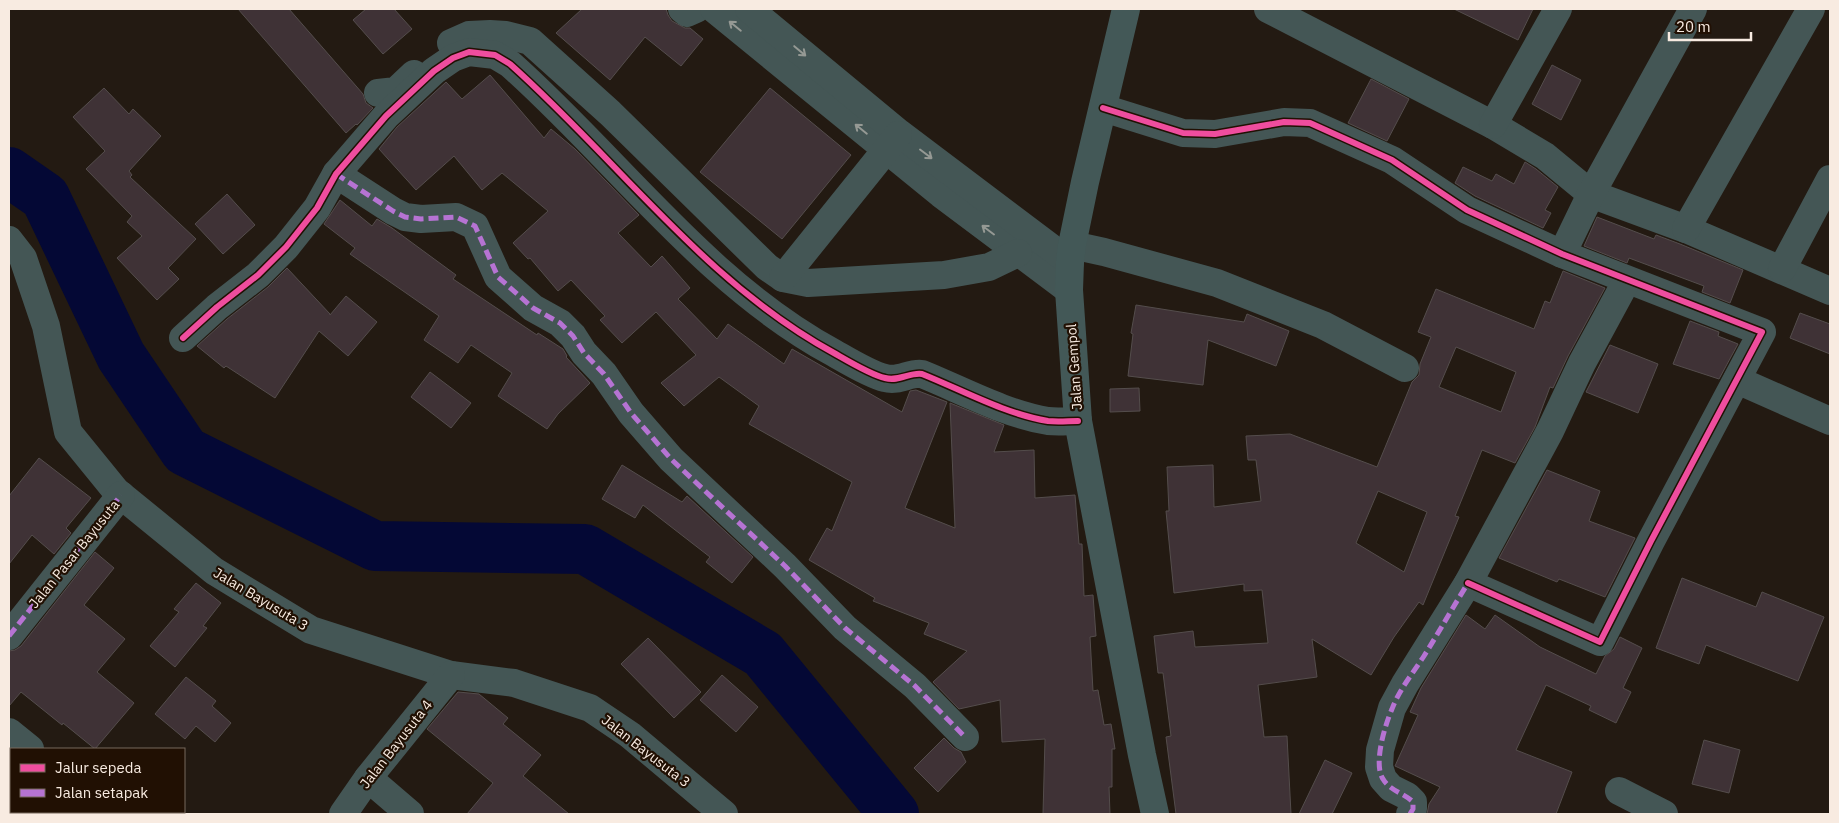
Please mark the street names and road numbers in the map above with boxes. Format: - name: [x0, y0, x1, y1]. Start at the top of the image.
- street label: Jalan Gempol: [1062, 323, 1086, 411]
- street label: Jalan Pasar Bayusuta: [25, 496, 124, 612]
- street label: Jalan Bayusuta 3: [210, 564, 312, 634]
- street label: Jalan Bayusuta 4: [356, 696, 436, 792]
- street label: Jalan Bayusuta 3: [598, 711, 694, 791]

